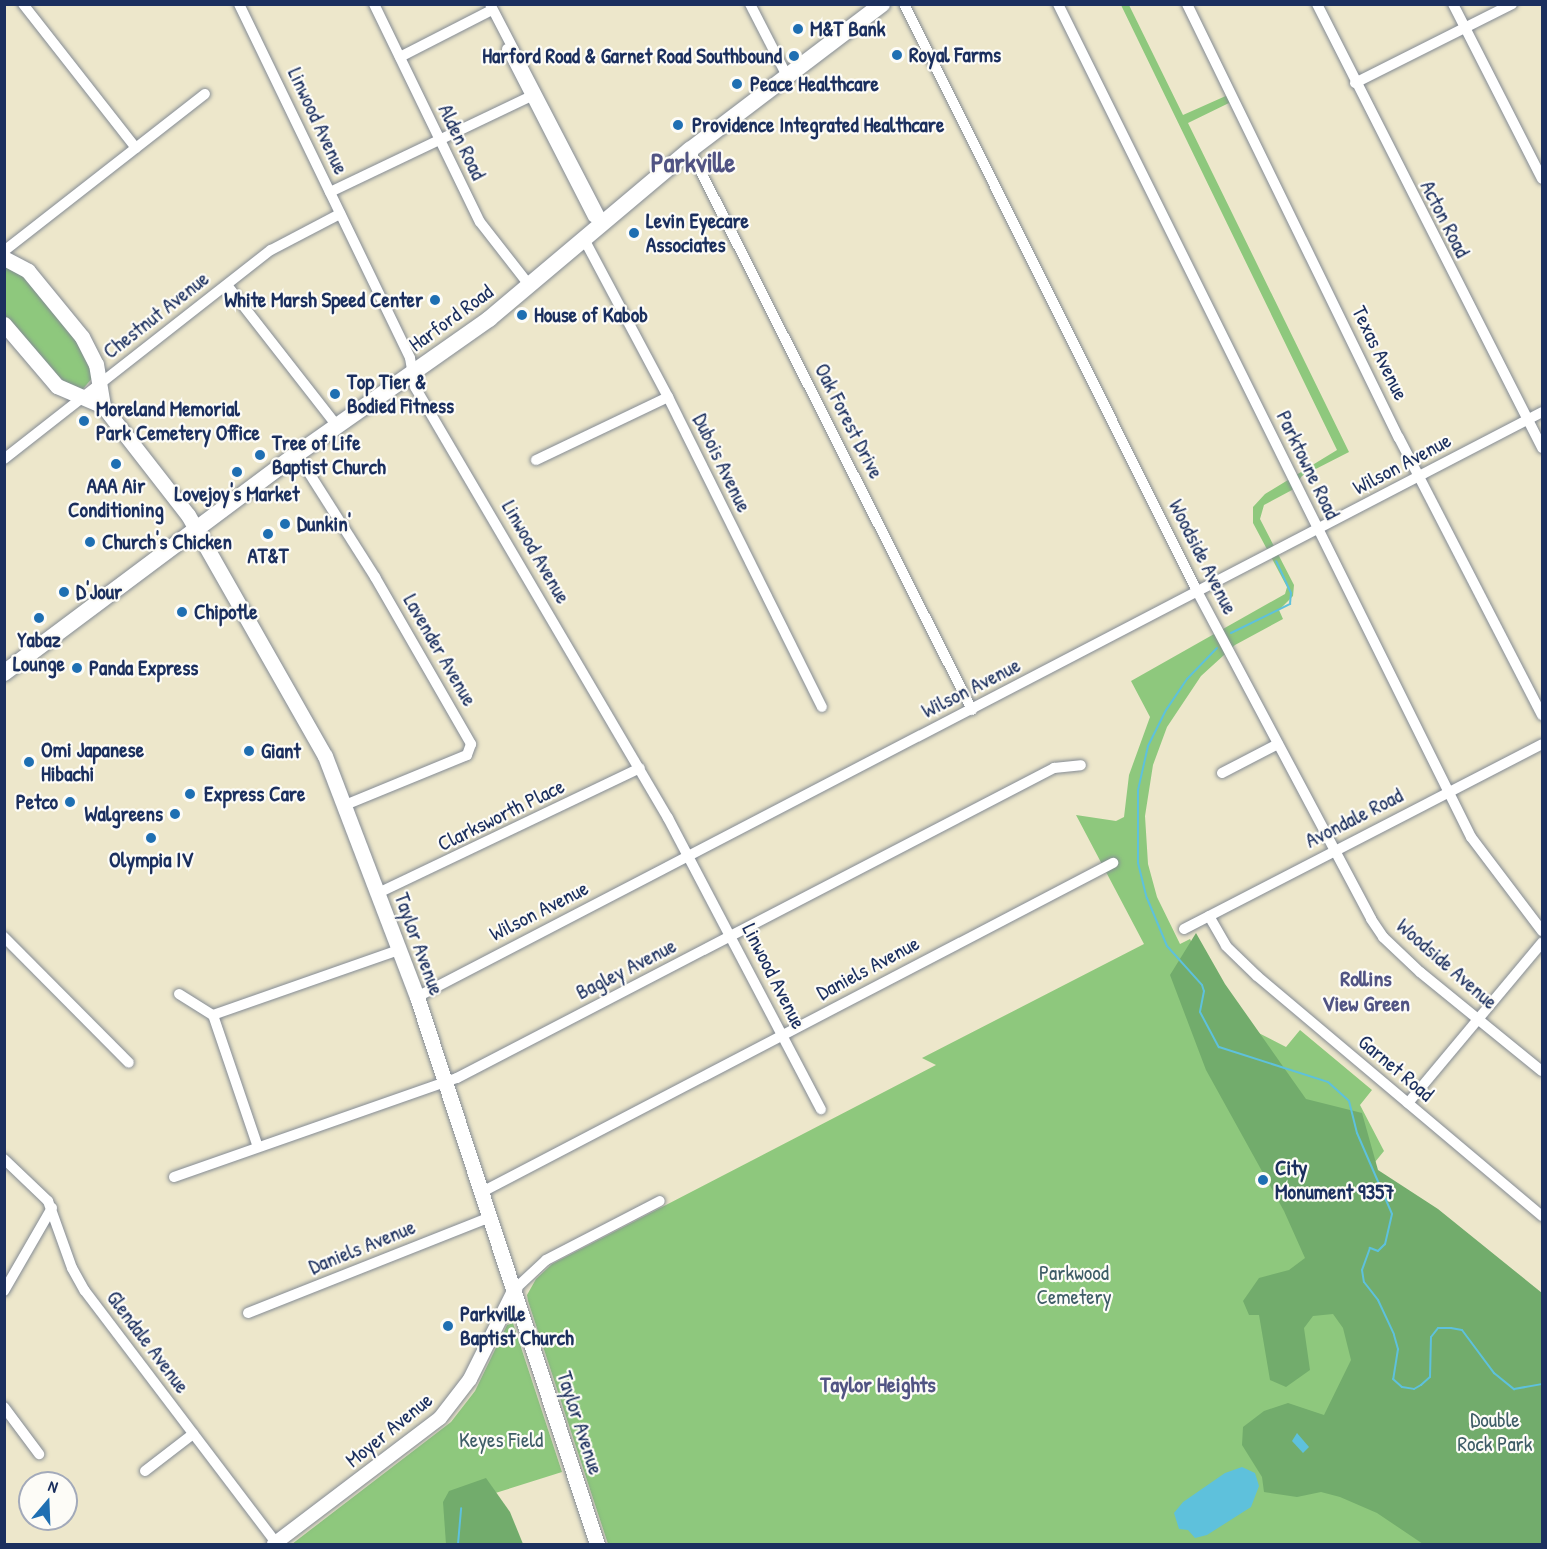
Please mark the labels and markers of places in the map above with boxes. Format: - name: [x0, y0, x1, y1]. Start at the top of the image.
- place label: M&T Bank: [810, 16, 885, 42]
- marker: M&T Bank: [791, 22, 805, 36]
- place label: Royal Farms: [909, 42, 1001, 68]
- place label: Harford Road & Garnet Road Southbound: [482, 43, 782, 69]
- marker: Royal Farms: [890, 48, 904, 62]
- marker: Harford Road & Garnet Road Southbound: [787, 49, 801, 63]
- place label: Peace Healthcare: [750, 71, 879, 97]
- marker: Peace Healthcare: [728, 75, 746, 93]
- place label: Providence Integrated Healthcare: [692, 112, 944, 138]
- marker: Providence Integrated Healthcare: [669, 116, 687, 134]
- place label: Levin Eyecare Associates: [646, 208, 749, 258]
- marker: Levin Eyecare Associates: [627, 226, 641, 240]
- place label: White Marsh Speed Center: [224, 287, 423, 313]
- marker: White Marsh Speed Center: [428, 293, 442, 307]
- place label: House of Kabob: [534, 302, 648, 328]
- marker: House of Kabob: [515, 308, 529, 322]
- place label: Top Tier & Bodied Fitness: [347, 369, 454, 419]
- marker: Top Tier & Bodied Fitness: [328, 387, 342, 401]
- place label: Moreland Memorial Park Cemetery Office: [96, 396, 260, 446]
- marker: Moreland Memorial Park Cemetery Office: [77, 414, 91, 428]
- place label: Tree of Life Baptist Church: [272, 430, 386, 480]
- marker: Tree of Life Baptist Church: [253, 448, 267, 462]
- marker: AAA Air Conditioning: [109, 457, 123, 471]
- marker: Lovejoy's Market: [230, 465, 244, 479]
- place label: AAA Air Conditioning: [68, 473, 164, 523]
- place label: Lovejoy's Market: [175, 481, 299, 507]
- place label: Dunkin': [297, 511, 351, 537]
- marker: Dunkin': [278, 517, 292, 531]
- marker: AT&T: [261, 527, 275, 541]
- place label: Church's Chicken: [102, 529, 232, 555]
- marker: Church's Chicken: [83, 535, 97, 549]
- place label: AT&T: [247, 543, 289, 569]
- place label: D'Jour: [76, 579, 122, 605]
- marker: D'Jour: [57, 585, 71, 599]
- place label: Chipotle: [194, 599, 258, 625]
- marker: Chipotle: [175, 605, 189, 619]
- marker: Yabaz Lounge: [32, 611, 46, 625]
- place label: Yabaz Lounge: [13, 627, 65, 677]
- place label: Panda Express: [89, 655, 198, 681]
- marker: Panda Express: [70, 661, 84, 675]
- place label: Omi Japanese Hibachi: [41, 737, 144, 787]
- place label: Giant: [261, 738, 301, 764]
- marker: Giant: [242, 744, 256, 758]
- marker: Omi Japanese Hibachi: [22, 755, 36, 769]
- place label: Express Care: [204, 781, 305, 807]
- marker: Express Care: [181, 785, 199, 803]
- place label: Petco: [16, 789, 58, 815]
- marker: Petco: [63, 795, 77, 809]
- place label: Walgreens: [85, 801, 163, 827]
- marker: Walgreens: [168, 807, 182, 821]
- marker: Olympia IV: [144, 831, 158, 845]
- place label: Olympia IV: [109, 847, 193, 873]
- place label: City Monument 9357: [1275, 1155, 1394, 1205]
- marker: City Monument 9357: [1256, 1173, 1270, 1187]
- place label: Parkville Baptist Church: [460, 1301, 574, 1351]
- marker: Parkville Baptist Church: [441, 1319, 455, 1333]

